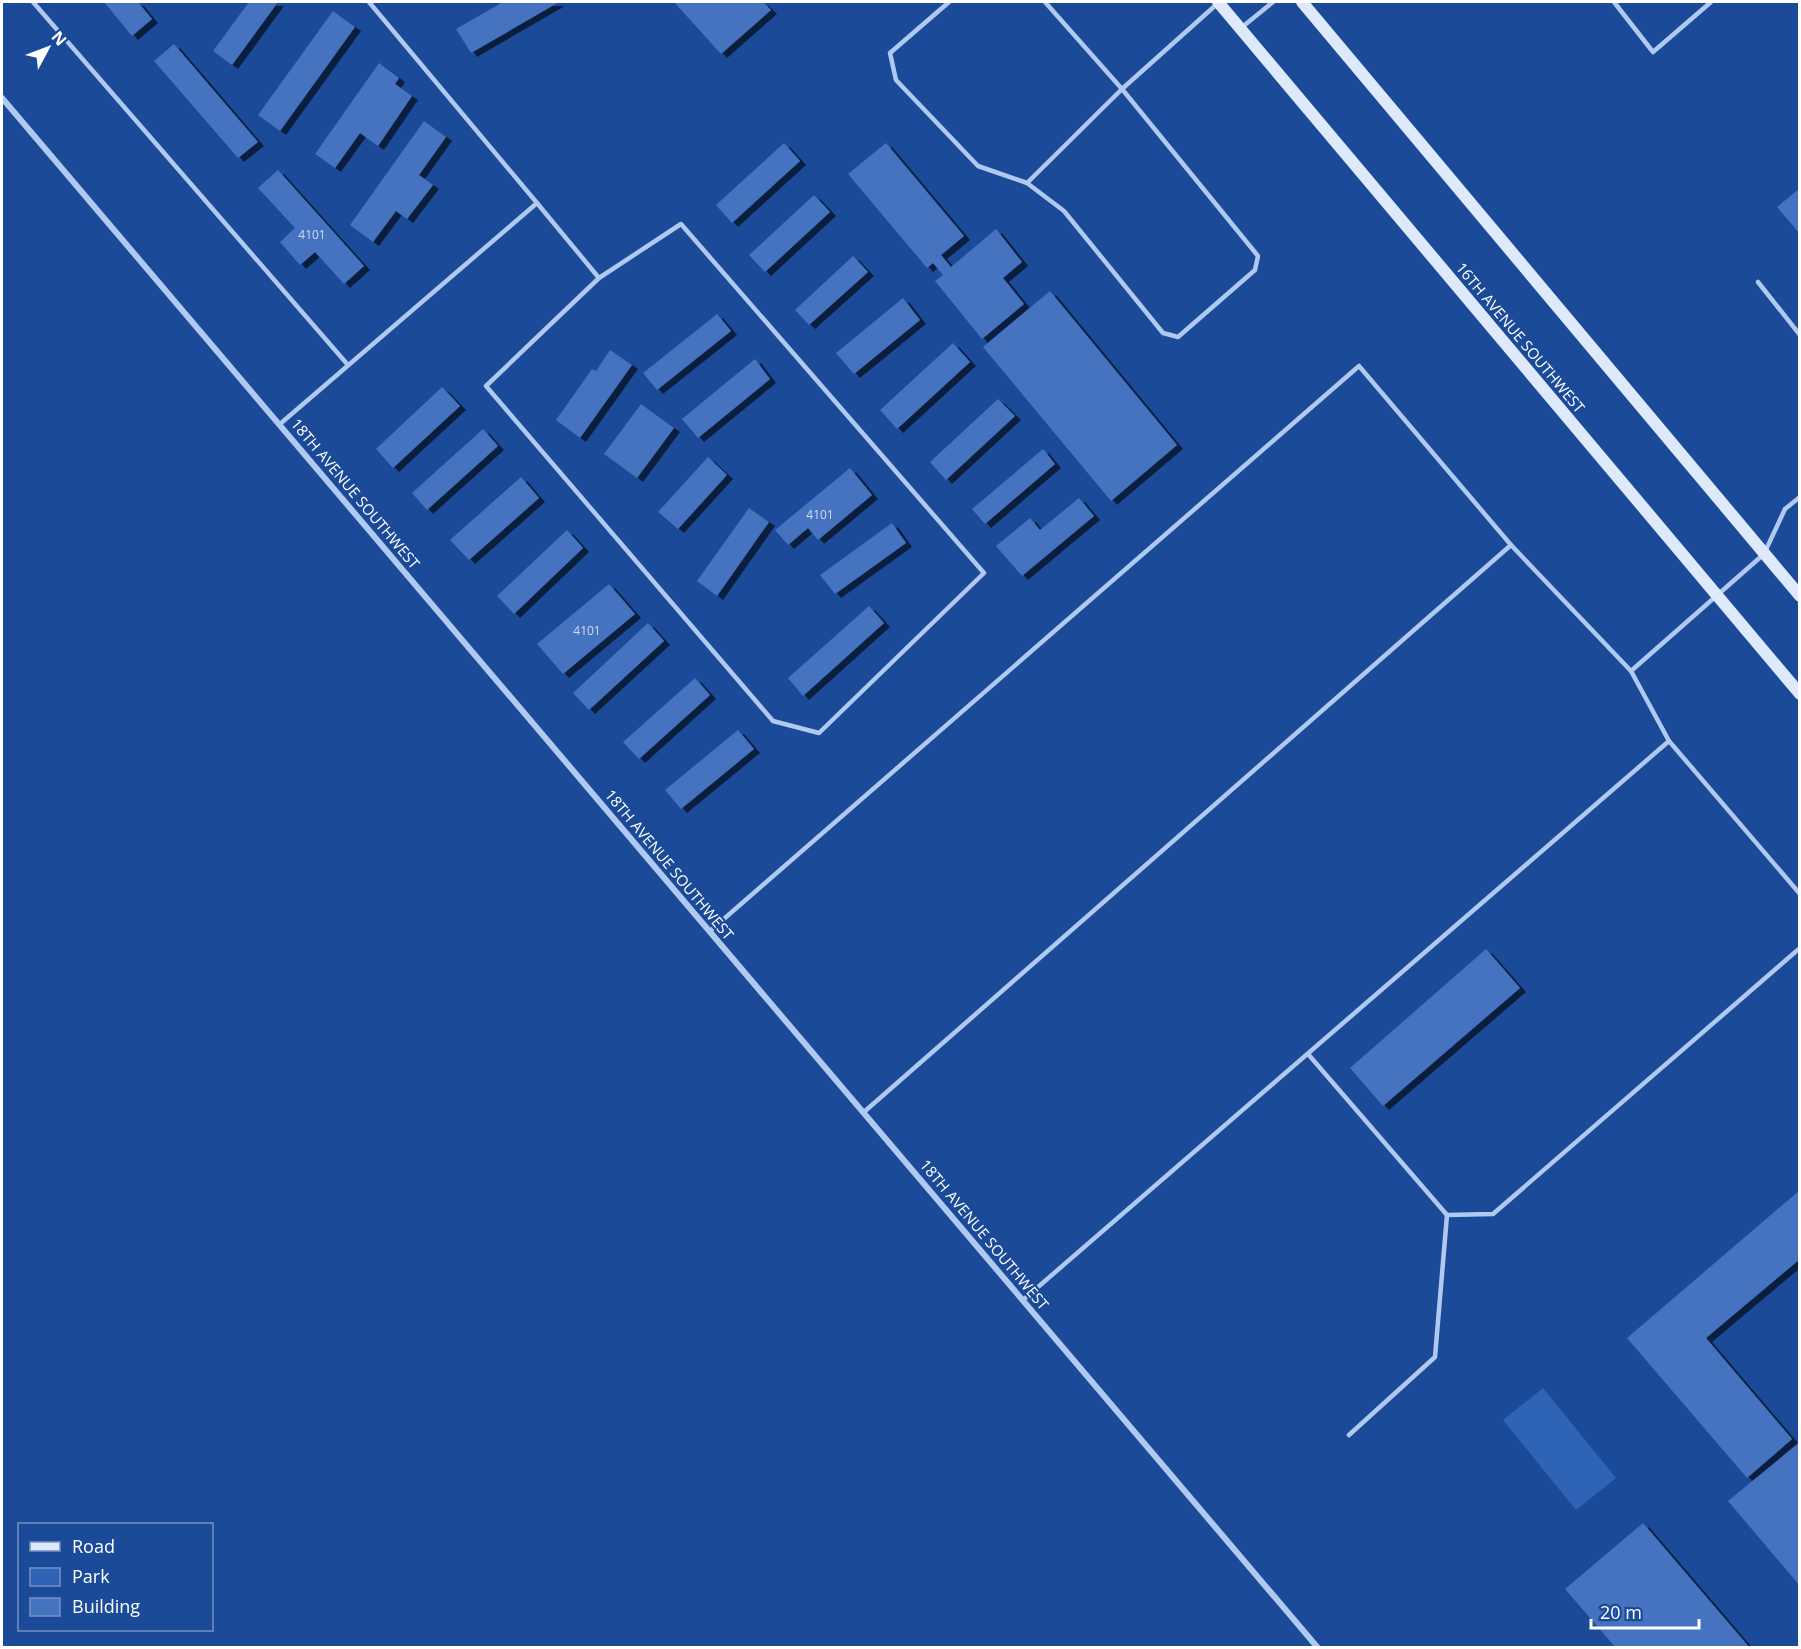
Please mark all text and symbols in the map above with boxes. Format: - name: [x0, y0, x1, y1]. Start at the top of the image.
- north arrow: [18, 18, 78, 78]
- text: N: [47, 26, 72, 50]
- house number: 4101: [298, 226, 326, 243]
- street label: 16TH AVENUE SOUTHWEST: [1452, 258, 1590, 417]
- street label: 18TH AVENUE SOUTHWEST: [287, 414, 425, 573]
- house number: 4101: [806, 506, 834, 523]
- house number: 4101: [573, 622, 601, 639]
- street label: 18TH AVENUE SOUTHWEST: [601, 785, 739, 944]
- street label: 18TH AVENUE SOUTHWEST: [916, 1155, 1054, 1314]
- legend: [18, 1523, 213, 1631]
- text: Road: [72, 1534, 115, 1558]
- text: Park: [72, 1564, 110, 1588]
- scale bar: [1591, 1592, 1699, 1630]
- text: Building: [72, 1594, 140, 1618]
- text: 20 m: [1600, 1600, 1642, 1624]

